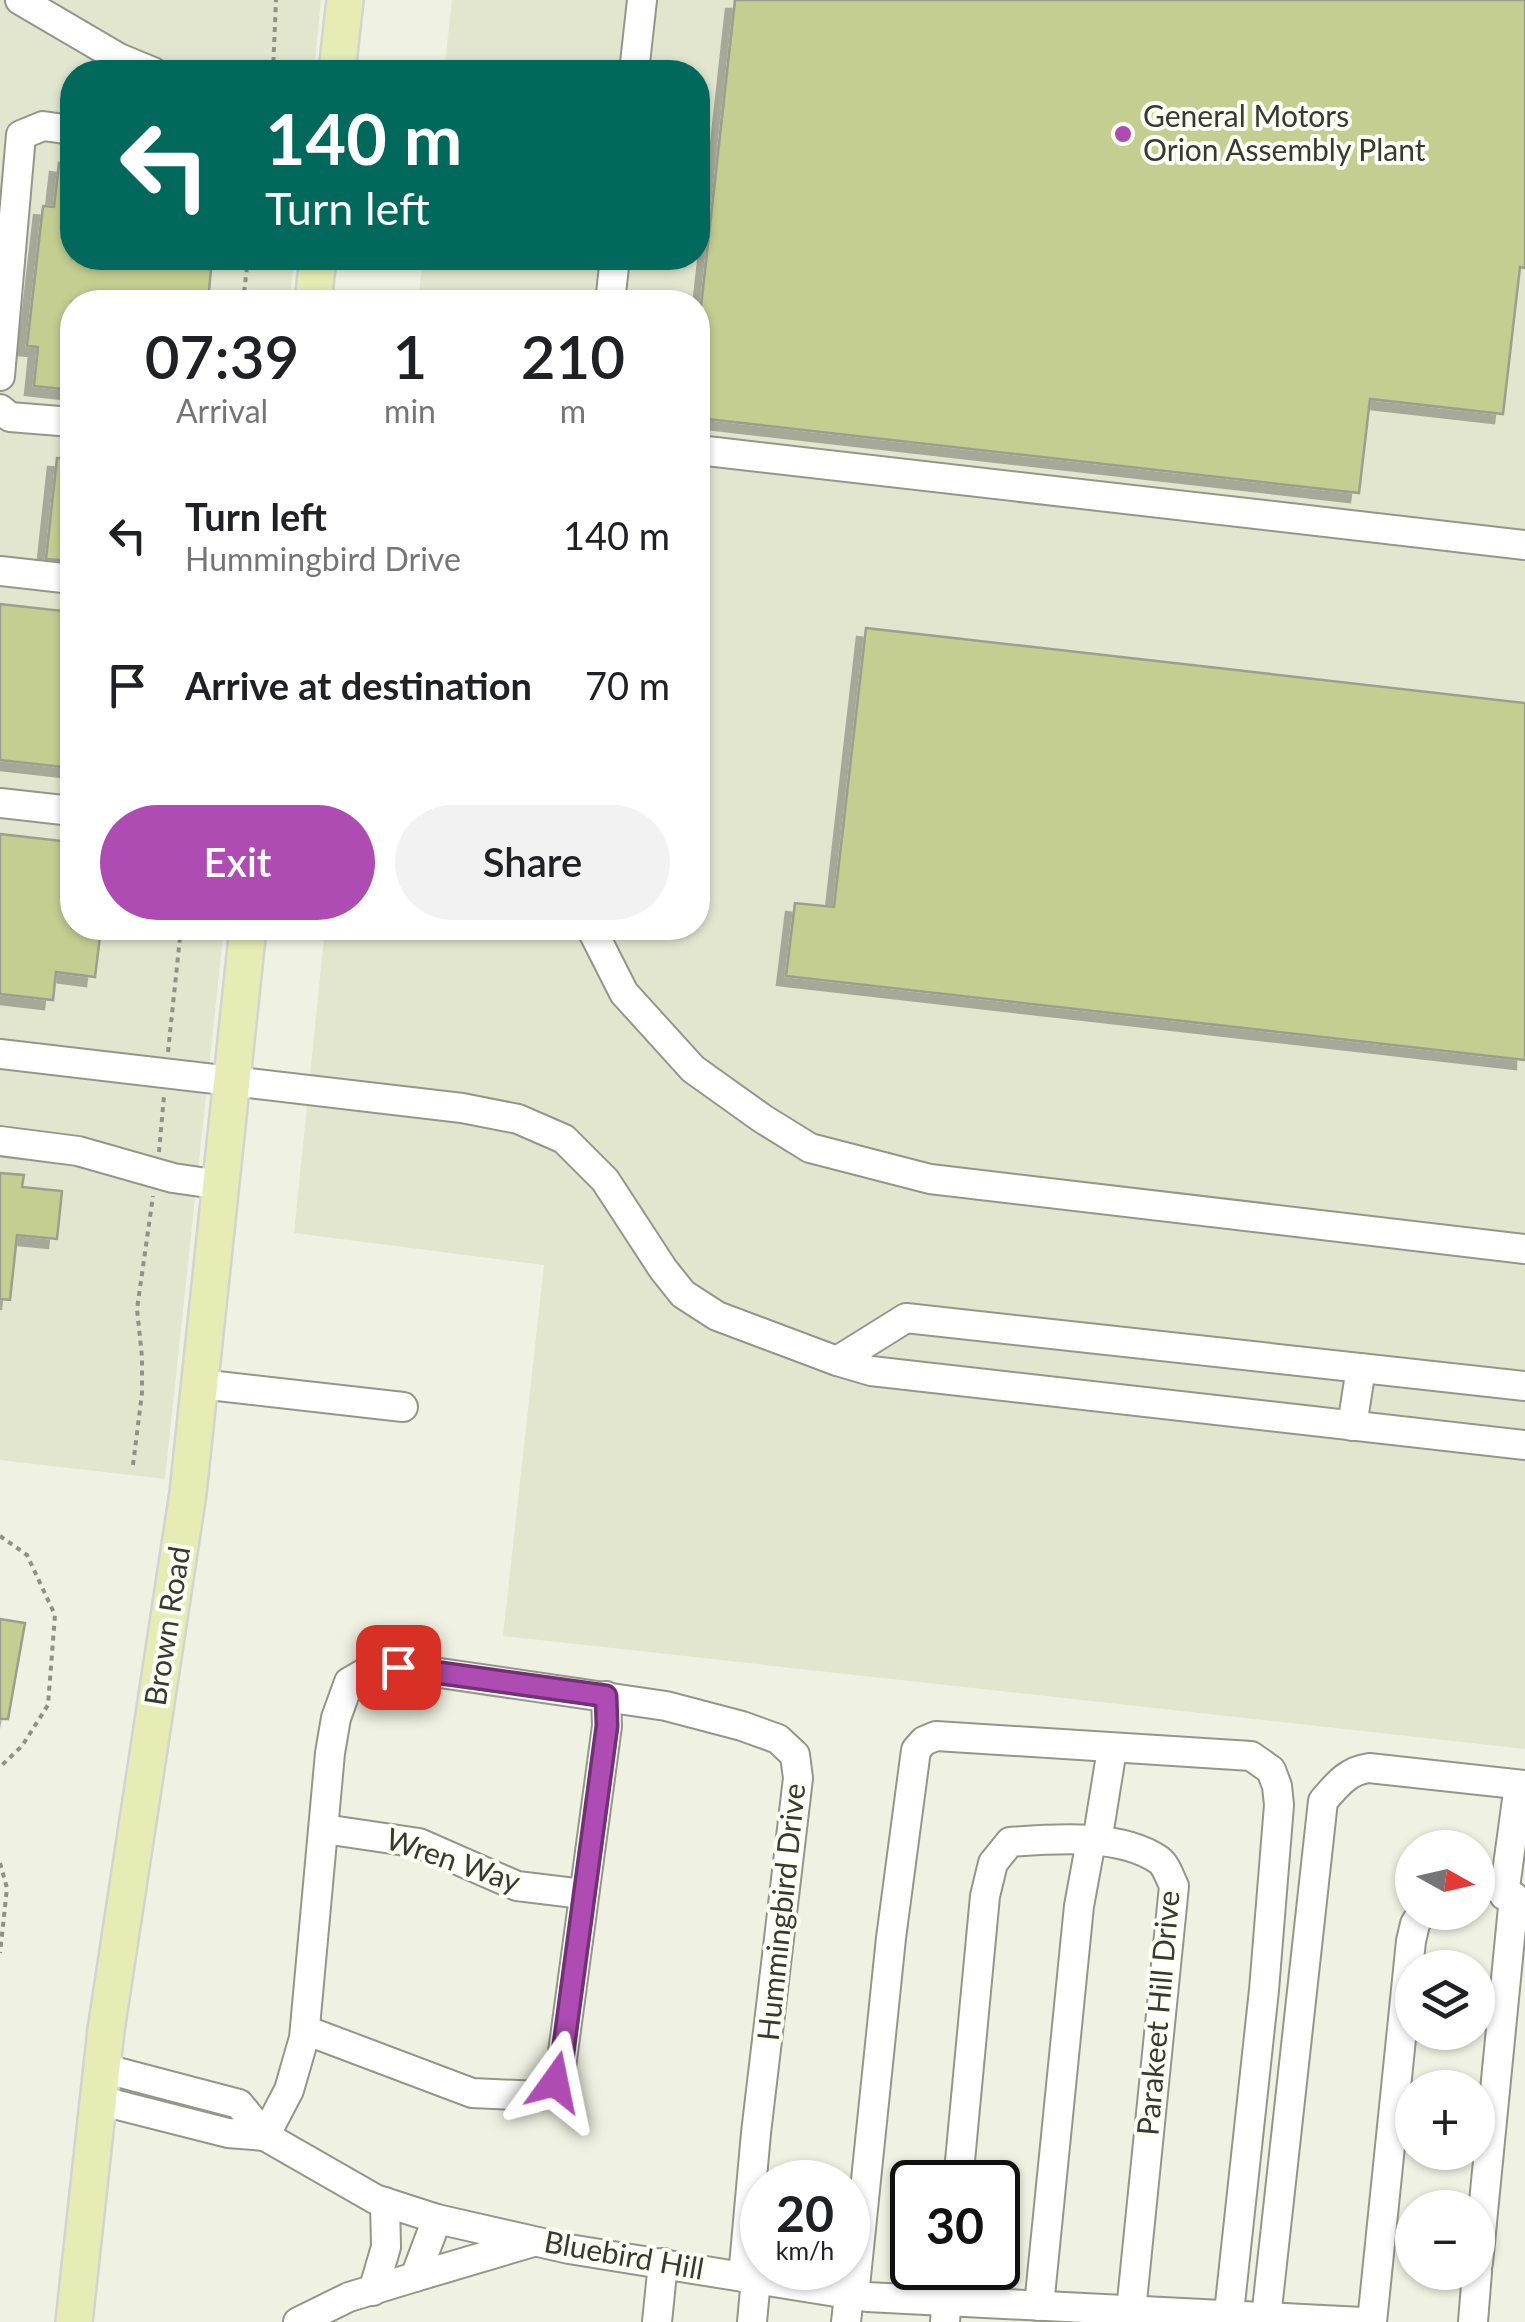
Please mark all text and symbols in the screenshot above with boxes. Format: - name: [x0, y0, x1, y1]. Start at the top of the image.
- text: 140 m: [265, 96, 462, 180]
- place label: General Motors Orion Assembly Plant: [1143, 97, 1426, 167]
- icon: left: [100, 100, 230, 230]
- marker: General Motors Orion Assembly Plant: [1112, 123, 1134, 145]
- text: Turn left: [265, 181, 430, 235]
- text: 07:39: [145, 320, 299, 392]
- text: 1: [393, 320, 427, 392]
- text: 210: [521, 320, 625, 392]
- text: Arrival: [176, 391, 268, 430]
- text: min: [384, 391, 436, 430]
- text: m: [560, 391, 586, 430]
- text: Turn left: [185, 493, 327, 539]
- icon: left: [100, 508, 155, 563]
- text: 140 m: [563, 512, 670, 558]
- text: Hummingbird Drive: [185, 539, 461, 578]
- icon: arrive: [100, 658, 155, 713]
- text: Arrive at destination: [185, 662, 532, 708]
- text: 70 m: [585, 662, 670, 708]
- button: Exit: [100, 805, 375, 920]
- button: Share: [395, 805, 670, 920]
- street label: Brown Road: [136, 1544, 196, 1708]
- pin: [356, 1625, 441, 1710]
- icon: arrive: [371, 1640, 426, 1695]
- street label: Hummingbird Drive: [749, 1781, 811, 2042]
- street label: Wren Way: [382, 1819, 526, 1899]
- north arrow: [1395, 1830, 1495, 1930]
- map controls: [1395, 1830, 1495, 2290]
- street label: Parakeet Hill Drive: [1128, 1889, 1186, 2137]
- button: layers: [1395, 1950, 1495, 2050]
- position arrow: [503, 2030, 607, 2134]
- button: +: [1395, 2070, 1495, 2170]
- speed limit sign: 30: [890, 2160, 1020, 2290]
- text: 20: [776, 2183, 834, 2243]
- button: −: [1395, 2190, 1495, 2290]
- street label: Bluebird Hill: [542, 2222, 707, 2286]
- text: km/h: [776, 2235, 834, 2265]

